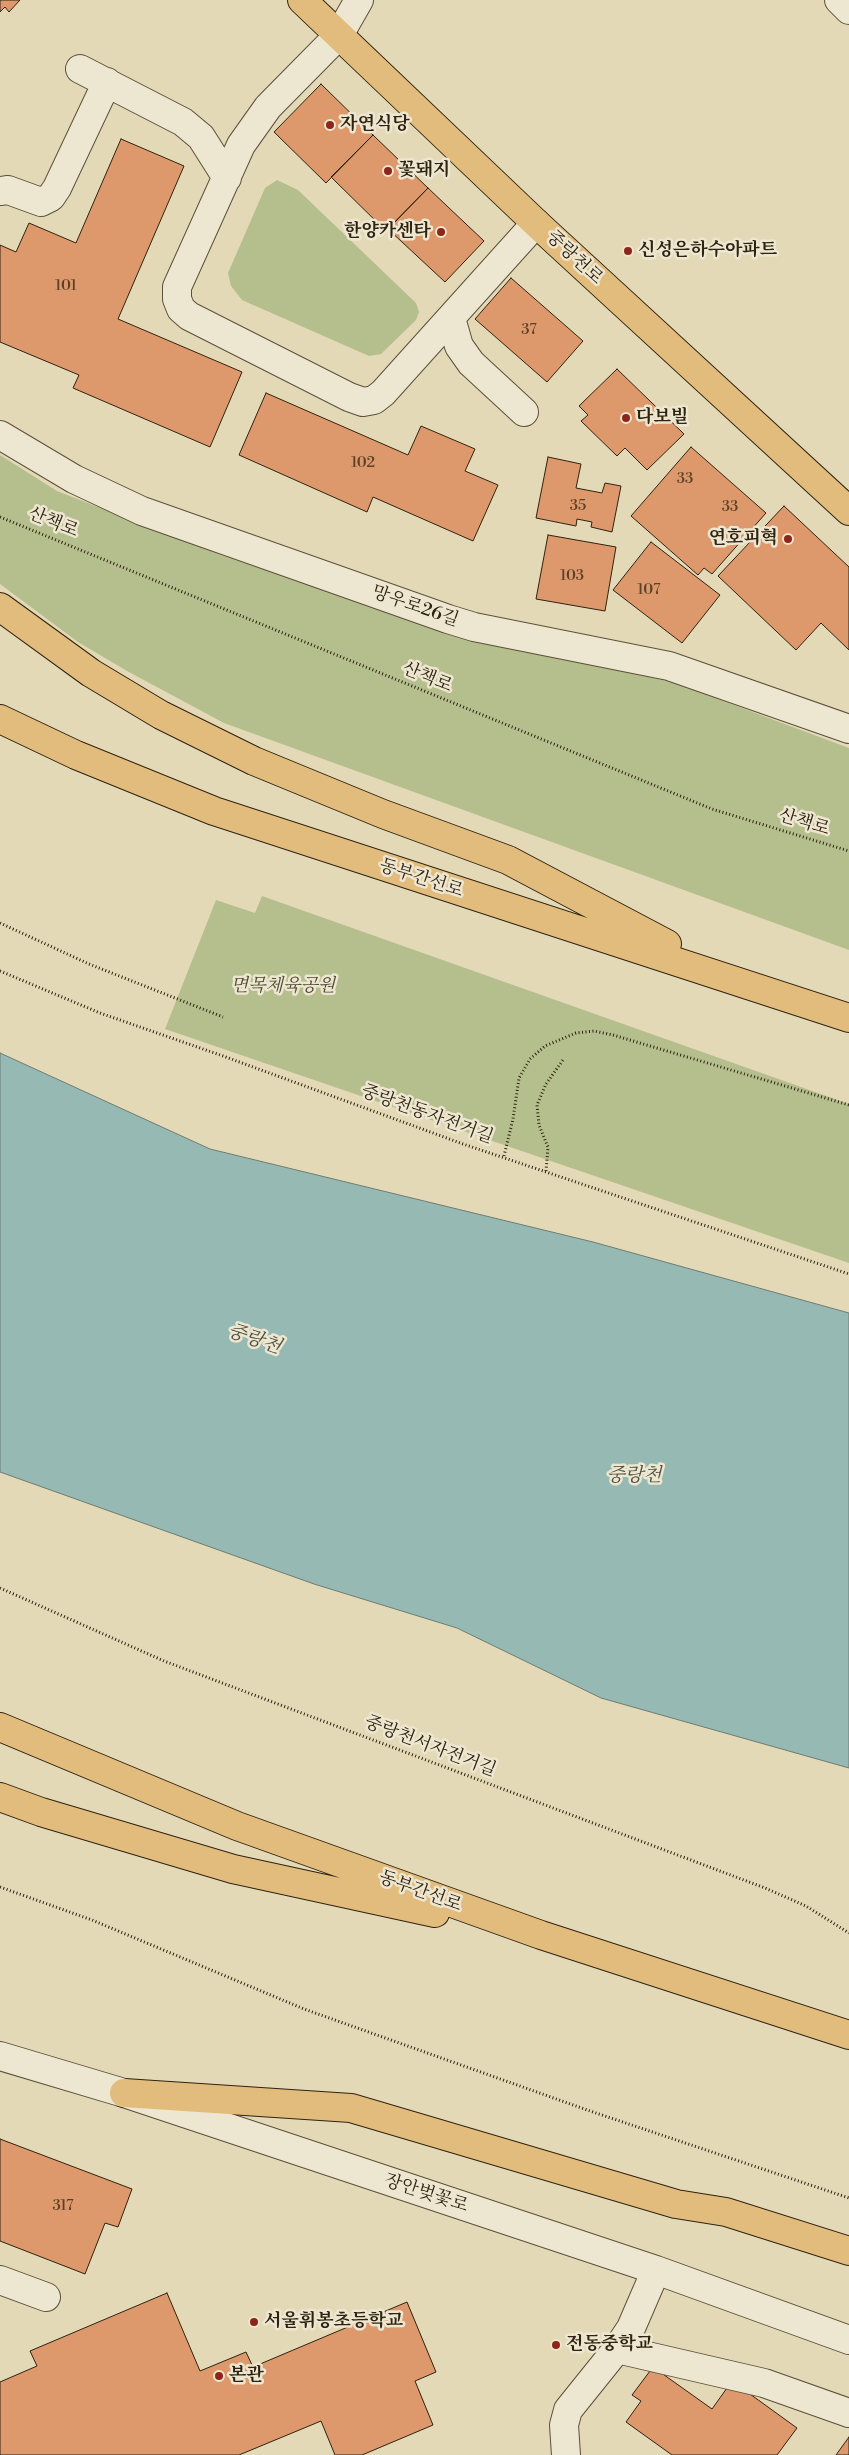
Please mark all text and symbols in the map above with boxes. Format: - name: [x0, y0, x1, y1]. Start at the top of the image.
- place label: 자연식당: [340, 114, 410, 136]
- marker: 자연식당: [324, 119, 336, 131]
- place label: 꽃돼지: [398, 160, 450, 182]
- marker: 꽃돼지: [382, 165, 394, 177]
- place label: 한양카센타: [344, 221, 431, 243]
- marker: 한양카센타: [435, 226, 447, 238]
- street label: 중랑천로: [541, 226, 607, 290]
- place label: 신성은하수아파트: [638, 240, 777, 262]
- marker: 신성은하수아파트: [622, 245, 634, 257]
- house number: 101: [55, 277, 77, 295]
- house number: 37: [521, 321, 537, 339]
- place label: 다보빌: [636, 407, 688, 429]
- marker: 다보빌: [620, 412, 632, 424]
- house number: 102: [351, 454, 375, 472]
- house number: 33: [677, 470, 693, 488]
- house number: 35: [570, 497, 586, 515]
- house number: 33: [722, 498, 738, 516]
- street label: 산책로: [25, 503, 81, 543]
- place label: 연호피혁: [708, 528, 778, 550]
- marker: 연호피혁: [782, 533, 794, 545]
- house number: 103: [560, 567, 584, 585]
- house number: 107: [637, 581, 661, 599]
- street label: 망우로26길: [369, 582, 461, 632]
- street label: 산책로: [399, 658, 455, 698]
- street label: 산책로: [776, 805, 832, 841]
- street label: 동부간선로: [376, 855, 466, 903]
- park label: 면목체육공원: [231, 976, 335, 998]
- street label: 중랑천동자전거길: [358, 1081, 496, 1149]
- water label: 중랑천: [224, 1320, 284, 1360]
- water label: 중랑천: [606, 1465, 662, 1487]
- street label: 중랑천서자전거길: [361, 1712, 499, 1782]
- street label: 동부간선로: [375, 1867, 465, 1917]
- street label: 장안벚꽃로: [381, 2170, 471, 2218]
- house number: 317: [52, 2197, 74, 2215]
- place label: 서울휘봉초등학교: [264, 2311, 403, 2333]
- marker: 서울휘봉초등학교: [248, 2316, 260, 2328]
- place label: 전동중학교: [566, 2334, 653, 2356]
- marker: 전동중학교: [550, 2339, 562, 2351]
- place label: 본관: [229, 2365, 264, 2387]
- marker: 본관: [213, 2370, 225, 2382]

